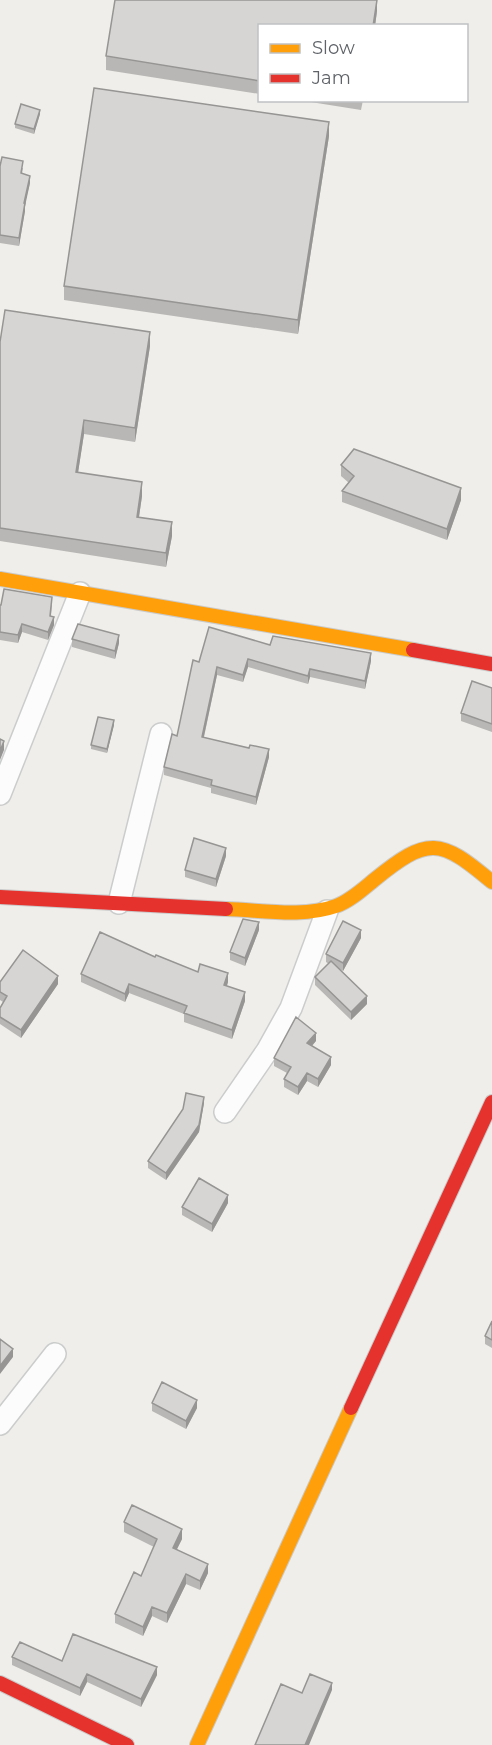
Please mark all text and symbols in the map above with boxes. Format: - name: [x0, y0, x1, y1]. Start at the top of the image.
- legend: [258, 24, 468, 102]
- text: Slow: [312, 37, 355, 59]
- text: Jam: [311, 67, 351, 89]

